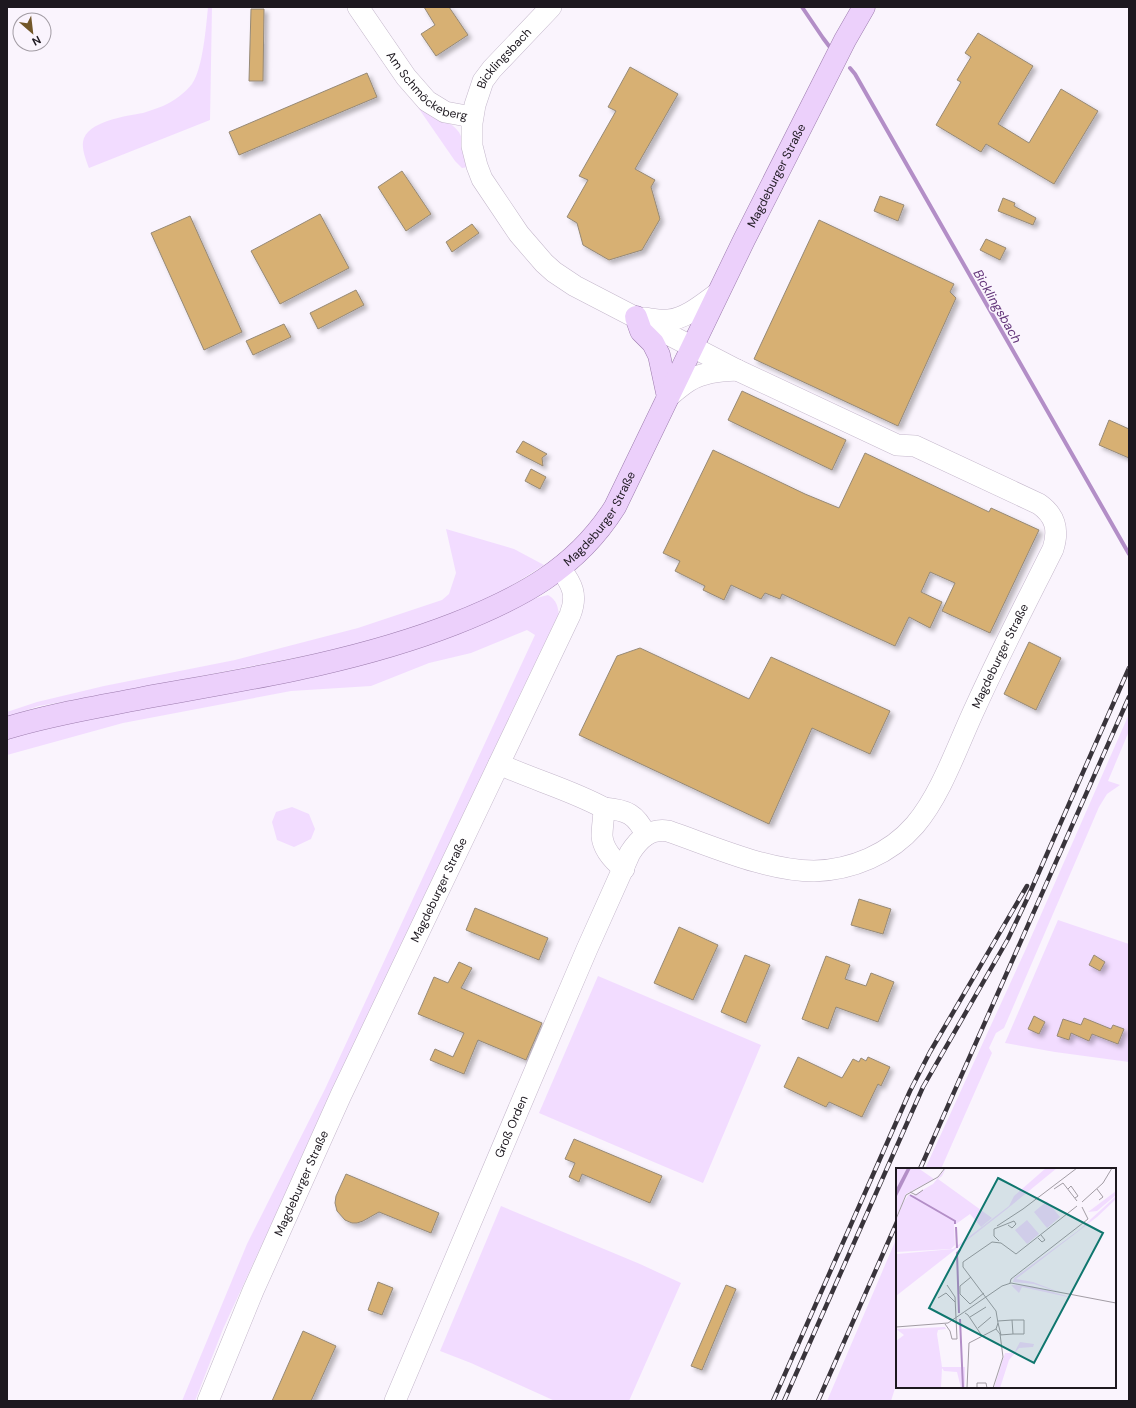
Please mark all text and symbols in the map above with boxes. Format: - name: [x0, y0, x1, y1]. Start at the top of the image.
- north arrow: [12, 12, 52, 52]
- street label: Bicklingsbach: [473, 24, 535, 90]
- text: N: [30, 33, 44, 49]
- street label: Am Schmöckeberg: [383, 48, 469, 124]
- street label: Magdeburger Straße: [744, 121, 810, 230]
- water label: Bicklingsbach: [970, 266, 1026, 346]
- street label: Magdeburger Straße: [560, 468, 639, 570]
- street label: Magdeburger Straße: [968, 601, 1032, 711]
- street label: Magdeburger Straße: [407, 835, 471, 945]
- street label: Groß Orden: [491, 1093, 532, 1160]
- street label: Magdeburger Straße: [271, 1128, 332, 1239]
- inset map: [896, 1168, 1116, 1388]

